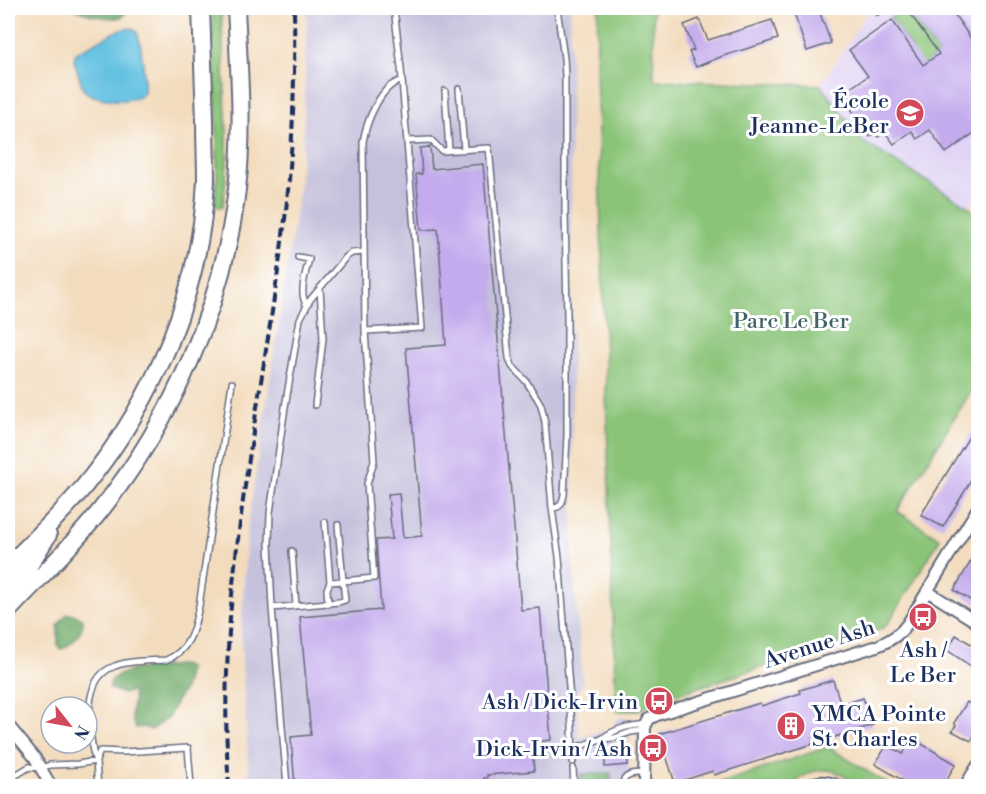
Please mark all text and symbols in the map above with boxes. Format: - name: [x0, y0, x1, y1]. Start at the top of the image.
- place label: École Jeanne-LeBer: [749, 87, 889, 140]
- school or university icon: École Jeanne-LeBer: [894, 97, 926, 129]
- park label: Parc Le Ber: [733, 308, 849, 335]
- bus stop icon: Ash / Le Ber: [907, 601, 939, 633]
- street label: Avenue Ash: [760, 614, 878, 675]
- place label: Ash / Le Ber: [890, 637, 956, 689]
- bus stop icon: Ash / Dick-Irvin: [643, 685, 675, 717]
- place label: Ash / Dick-Irvin: [481, 689, 638, 716]
- north arrow: [39, 695, 99, 755]
- place label: YMCA Pointe St. Charles: [811, 701, 946, 753]
- building icon: YMCA Pointe St. Charles: [775, 710, 807, 742]
- text: N: [69, 722, 93, 743]
- bus stop icon: Dick-Irvin / Ash: [637, 732, 669, 764]
- place label: Dick-Irvin / Ash: [476, 736, 632, 763]

